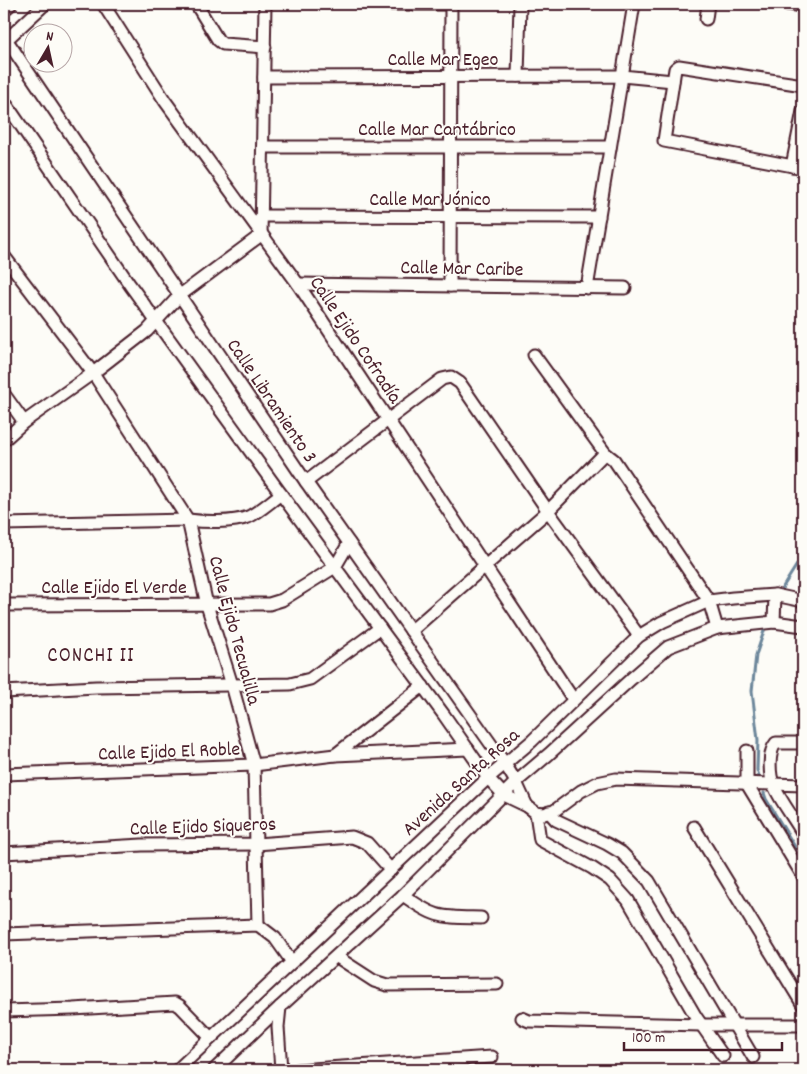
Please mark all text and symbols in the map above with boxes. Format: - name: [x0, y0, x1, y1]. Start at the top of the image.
- north arrow: [22, 22, 72, 72]
- text: N: [45, 27, 55, 48]
- street label: Calle Mar Egeo: [388, 47, 498, 75]
- street label: Calle Mar Cantábrico: [358, 117, 516, 145]
- street label: Calle Mar Jónico: [369, 187, 491, 215]
- street label: Calle Mar Caribe: [400, 255, 524, 285]
- street label: Calle Ejido Cofradía: [302, 271, 408, 410]
- street label: Calle Libramiento 3: [218, 334, 323, 469]
- street label: Calle Ejido Tecualilla: [200, 553, 267, 709]
- street label: Calle Ejido El Verde: [41, 575, 187, 603]
- district label: CONCHI II: [47, 642, 135, 672]
- street label: Avenida Santa Rosa: [397, 722, 527, 844]
- street label: Calle Ejido El Roble: [98, 737, 241, 769]
- street label: Calle Ejido Siqueros: [129, 811, 277, 845]
- scale bar: [624, 1019, 782, 1051]
- text: 100 m: [632, 1028, 665, 1050]

